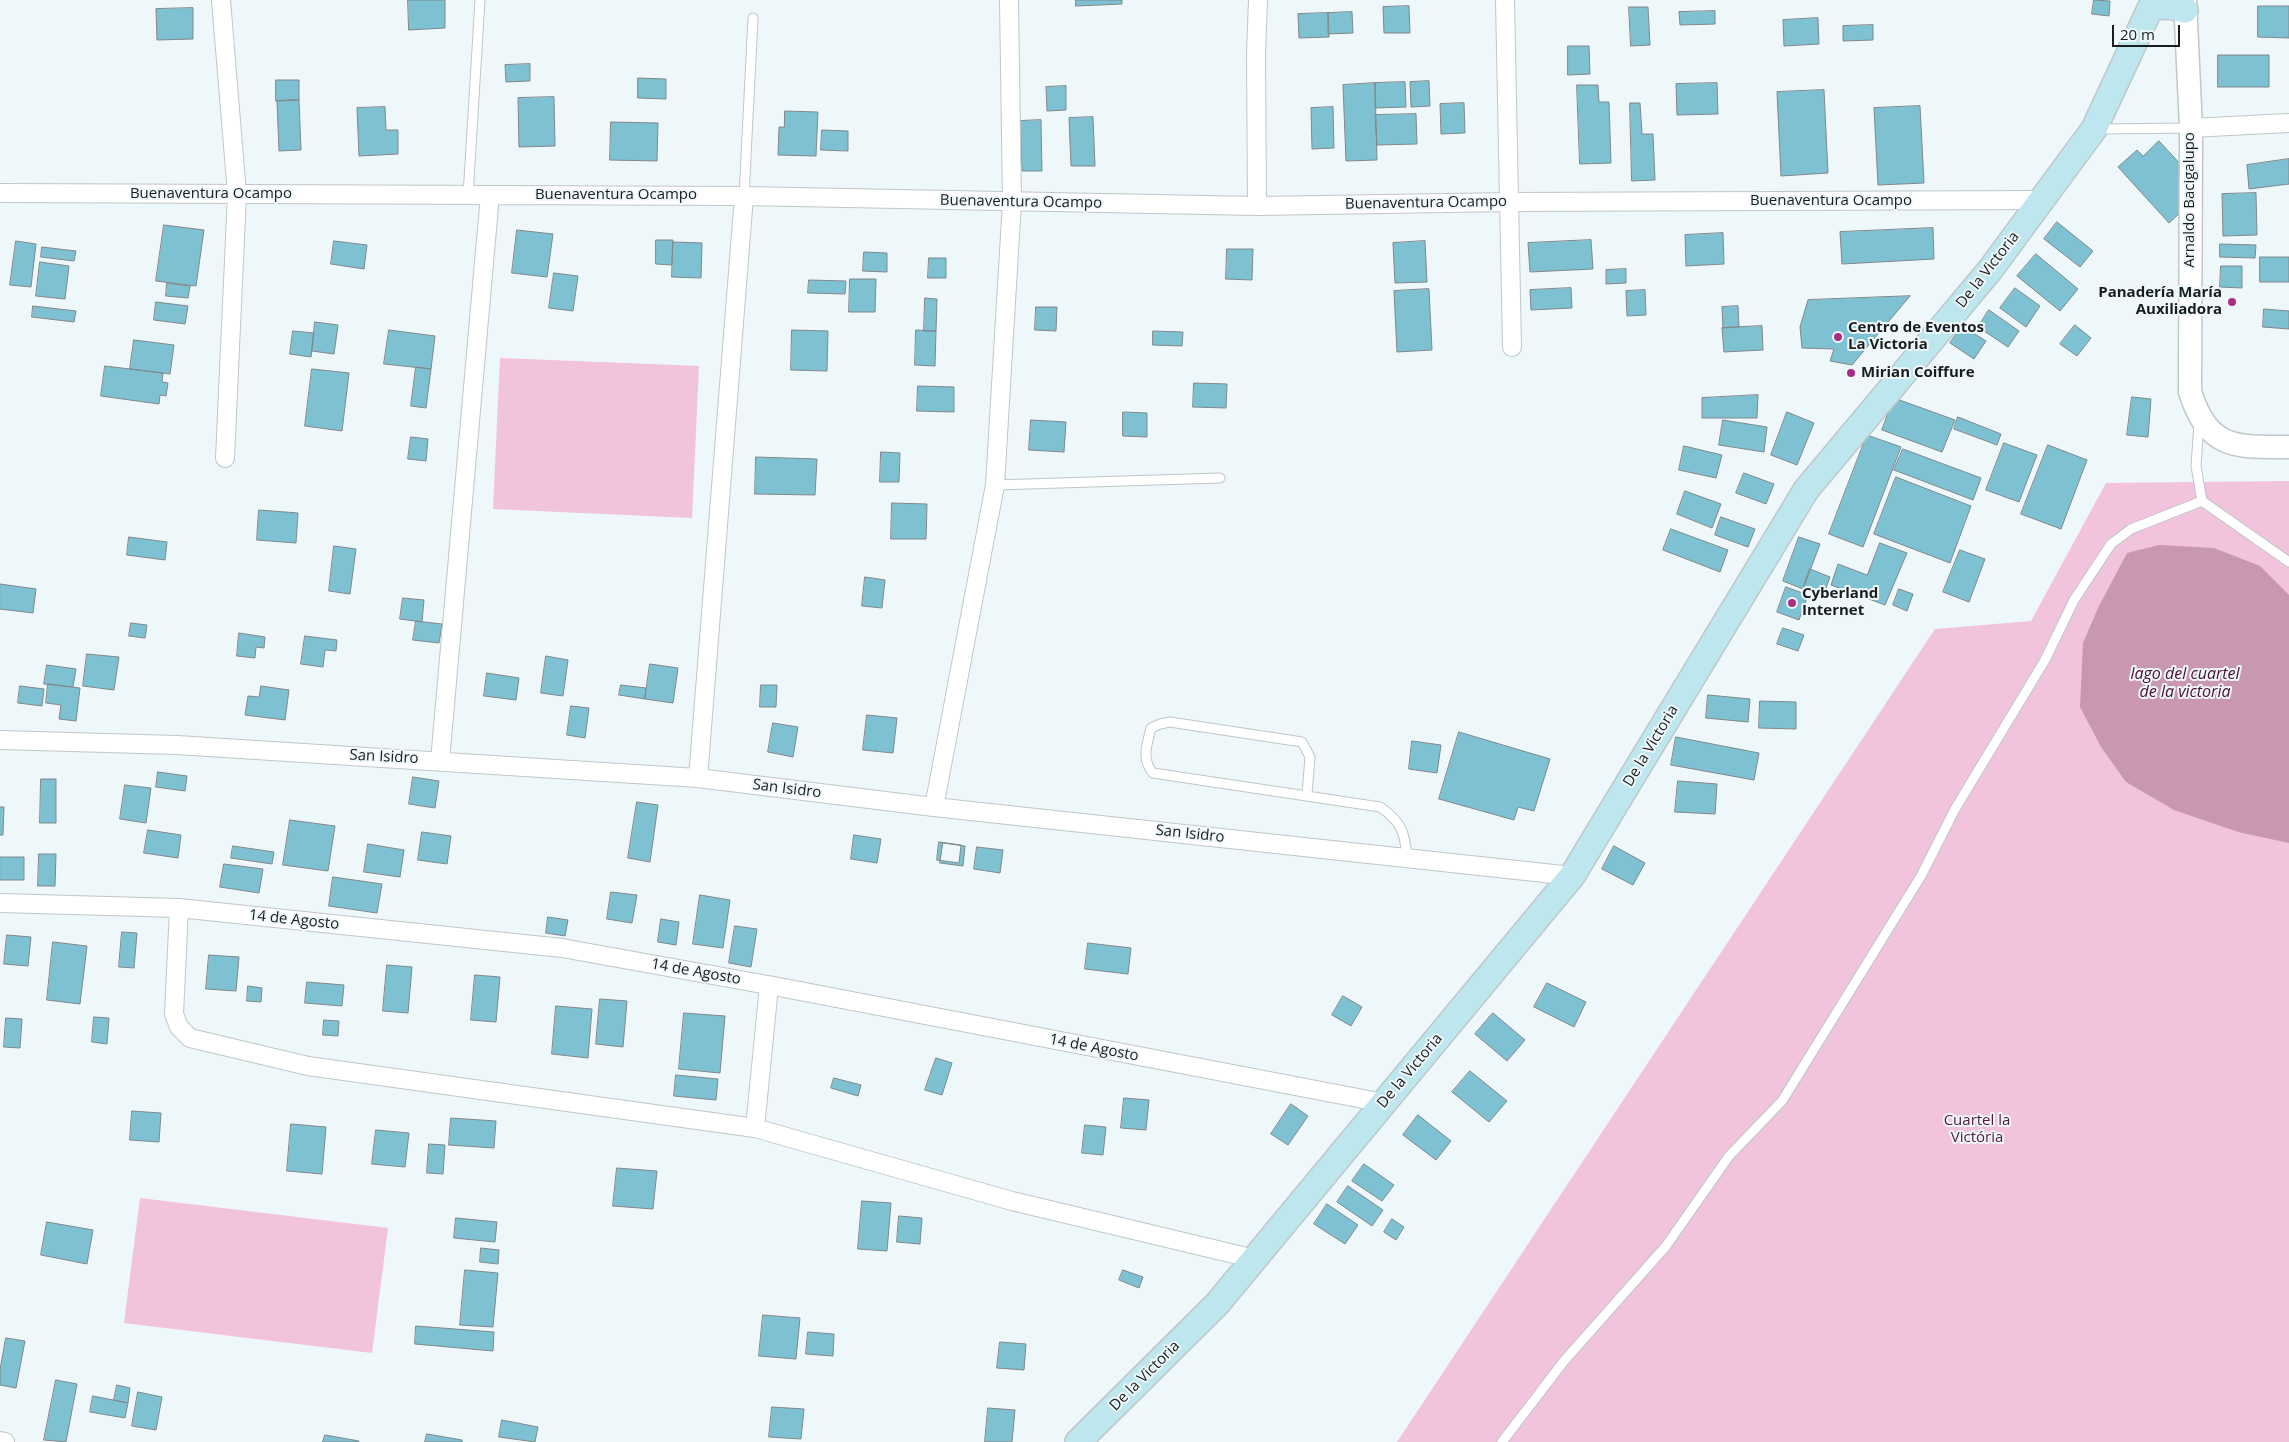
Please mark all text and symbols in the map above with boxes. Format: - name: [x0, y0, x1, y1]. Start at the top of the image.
- scale bar: [2114, 15, 2182, 47]
- text: 20 m: [2120, 24, 2155, 44]
- street label: Arnaldo Bacigalupo: [2181, 132, 2199, 268]
- street label: Buenaventura Ocampo: [130, 185, 292, 203]
- street label: Buenaventura Ocampo: [535, 186, 697, 204]
- street label: Buenaventura Ocampo: [940, 192, 1102, 212]
- street label: Buenaventura Ocampo: [1750, 192, 1912, 210]
- street label: Buenaventura Ocampo: [1345, 193, 1507, 213]
- street label: De la Victoria: [1953, 228, 2023, 312]
- place label: Panadería María Auxiliadora: [2098, 284, 2222, 319]
- marker: Panadería María Auxiliadora: [2226, 296, 2238, 308]
- place label: Centro de Eventos La Victoria: [1848, 319, 1984, 354]
- marker: Centro de Eventos La Victoria: [1832, 331, 1844, 343]
- place label: Mirian Coiffure: [1861, 364, 1974, 382]
- marker: Mirian Coiffure: [1845, 367, 1857, 379]
- place label: Cyberland Internet: [1802, 585, 1878, 620]
- marker: Cyberland Internet: [1786, 597, 1798, 609]
- water label: lago del cuartel de la victoria: [2130, 664, 2240, 702]
- street label: De la Victoria: [1620, 702, 1682, 790]
- street label: San Isidro: [349, 746, 419, 768]
- street label: San Isidro: [752, 776, 822, 802]
- street label: San Isidro: [1155, 821, 1225, 847]
- street label: 14 de Agosto: [248, 906, 340, 934]
- street label: 14 de Agosto: [650, 955, 742, 989]
- street label: De la Victoria: [1374, 1030, 1446, 1112]
- street label: 14 de Agosto: [1048, 1031, 1140, 1065]
- park label: Cuartel la Victória: [1944, 1112, 2010, 1147]
- street label: De la Victoria: [1106, 1337, 1184, 1415]

